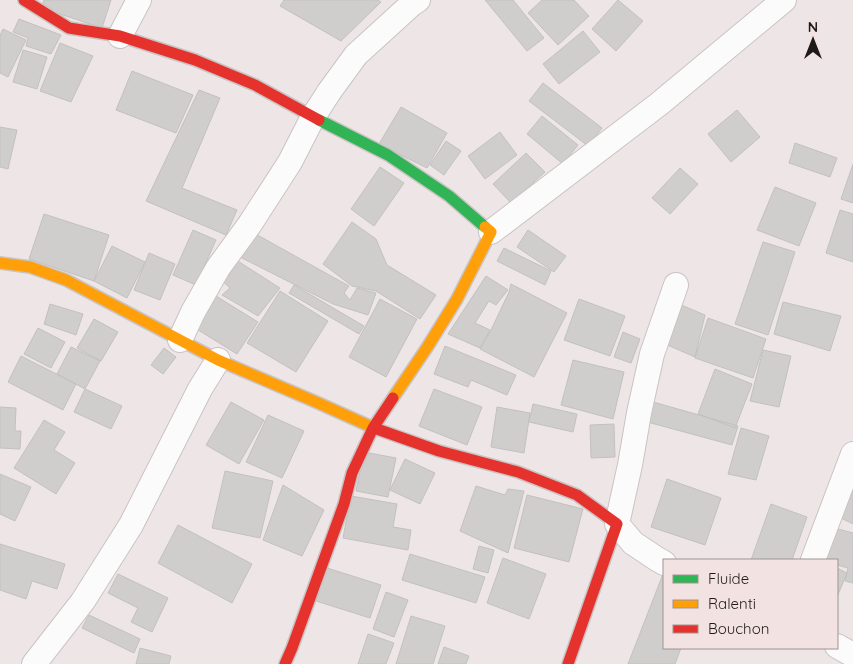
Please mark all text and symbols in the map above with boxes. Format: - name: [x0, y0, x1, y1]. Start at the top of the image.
- north arrow: [788, 15, 838, 65]
- text: N: [808, 18, 818, 36]
- legend: [663, 559, 838, 649]
- text: Fluide: [708, 569, 749, 588]
- text: Ralenti: [708, 594, 756, 613]
- text: Bouchon: [708, 619, 769, 638]

